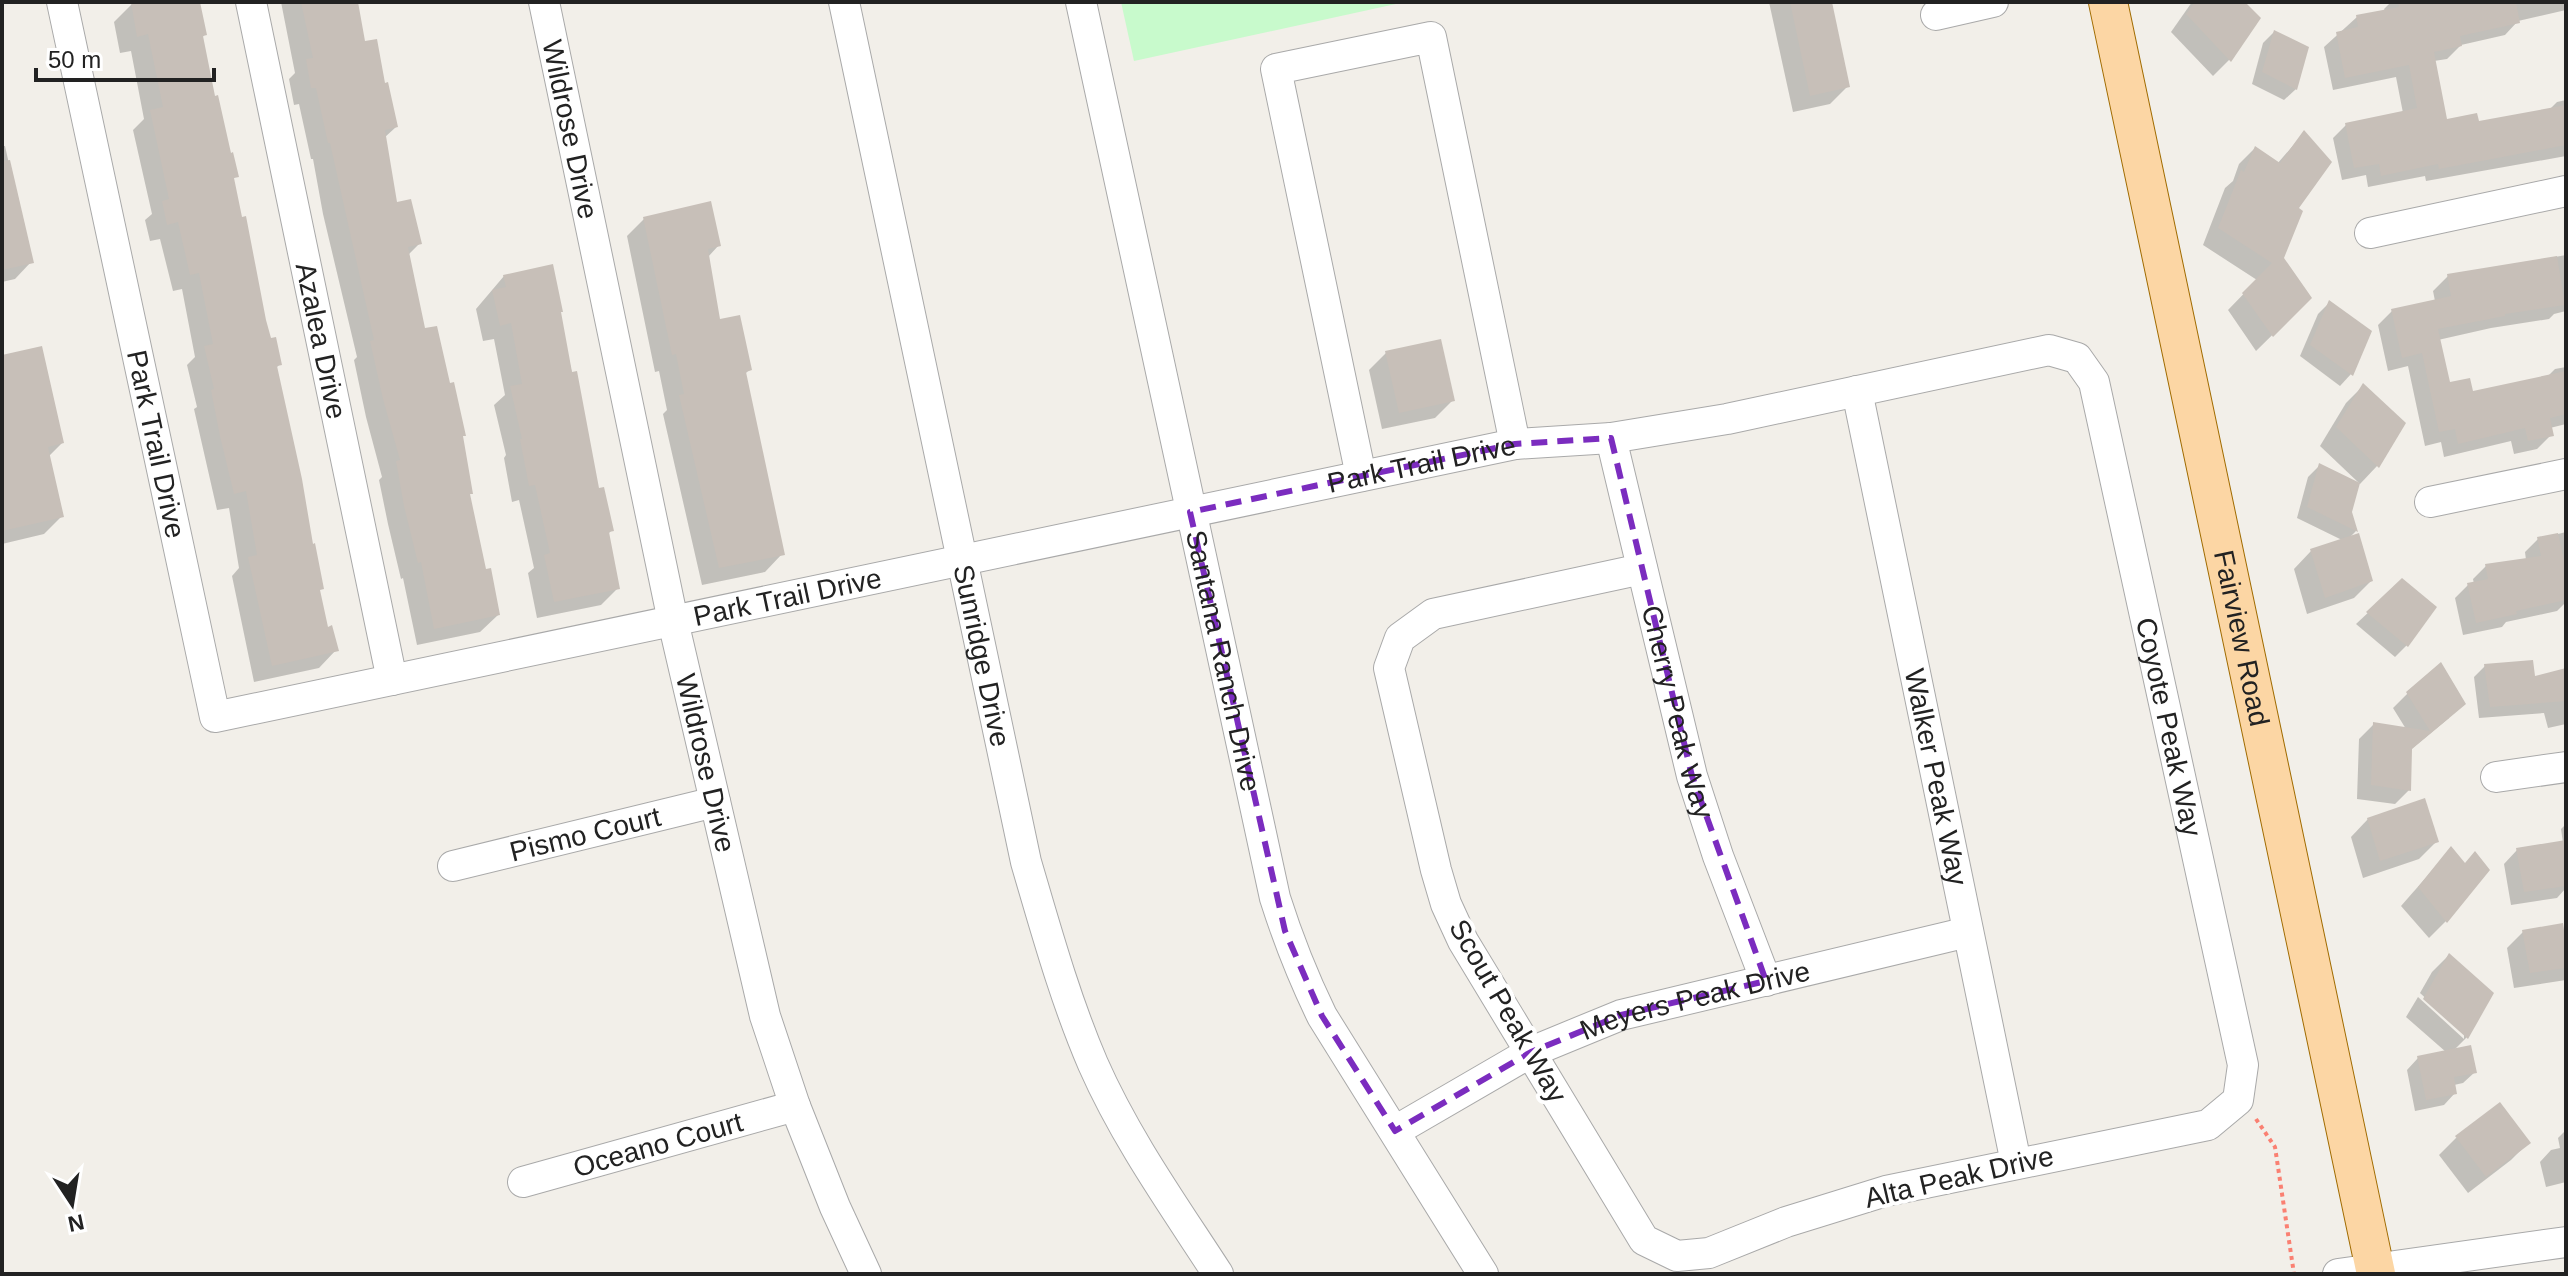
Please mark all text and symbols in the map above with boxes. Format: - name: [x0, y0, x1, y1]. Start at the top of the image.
- scale bar: [36, 32, 214, 82]
- street label: Wildrose Drive: [537, 37, 604, 222]
- text: 50 m: [48, 46, 101, 73]
- street label: Azalea Drive: [290, 260, 353, 422]
- street label: Park Trail Drive: [121, 347, 192, 541]
- street label: Park Trail Drive: [1325, 429, 1518, 498]
- street label: Santana Ranch Drive: [1180, 527, 1267, 794]
- street label: Fairview Road: [2208, 547, 2276, 729]
- street label: Park Trail Drive: [690, 562, 884, 632]
- street label: Sunridge Drive: [948, 562, 1017, 749]
- street label: Cherry Peak Way: [1636, 602, 1720, 822]
- street label: Coyote Peak Way: [2130, 614, 2208, 839]
- street label: Walker Peak Way: [1899, 666, 1974, 888]
- street label: Wildrose Drive: [670, 671, 742, 855]
- street label: Pismo Court: [507, 800, 664, 867]
- street label: Scout Peak Way: [1443, 914, 1573, 1108]
- street label: Meyers Peak Drive: [1575, 955, 1813, 1046]
- street label: Oceano Court: [570, 1106, 746, 1183]
- street label: Alta Peak Drive: [1862, 1140, 2056, 1214]
- north arrow: [32, 1164, 112, 1244]
- text: N: [66, 1209, 86, 1237]

